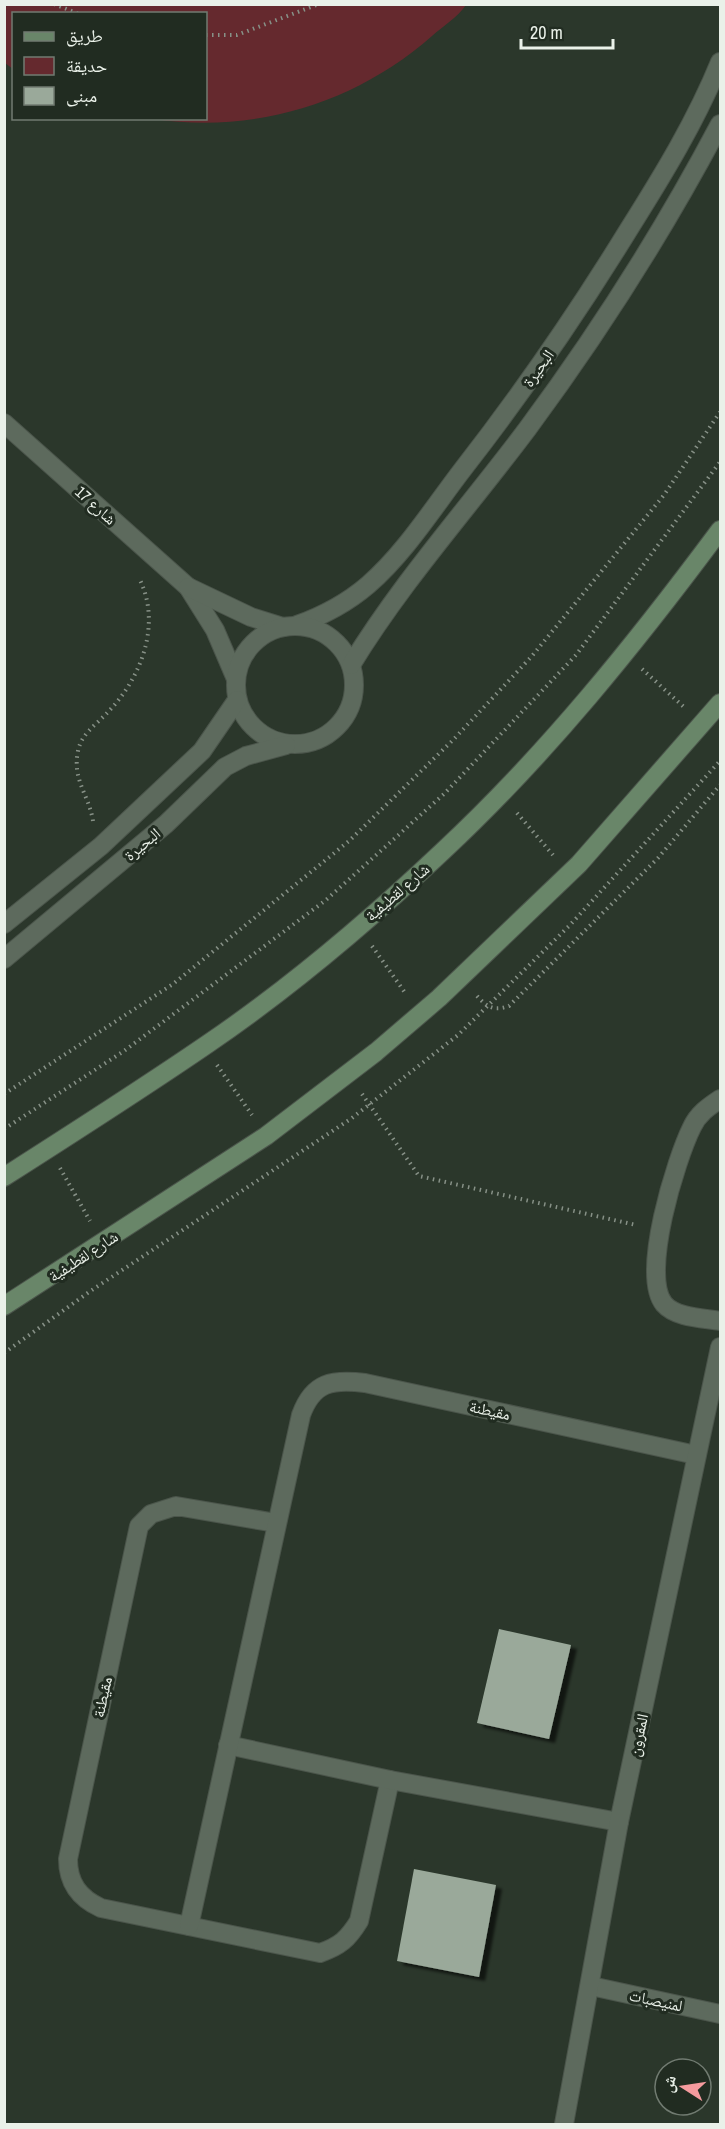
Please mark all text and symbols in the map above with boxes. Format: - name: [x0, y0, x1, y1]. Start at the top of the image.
- legend: [12, 12, 207, 120]
- scale bar: [521, 12, 612, 50]
- text: 20 m: [530, 20, 563, 45]
- text: طريق: [66, 23, 103, 48]
- text: حديقة: [66, 53, 107, 78]
- text: مبنى: [66, 83, 97, 108]
- street label: البحيرة: [517, 345, 559, 391]
- street label: شارع 17: [71, 481, 121, 529]
- street label: البحيرة: [119, 822, 165, 866]
- street label: شارع لقطيفية: [360, 858, 434, 926]
- street label: شارع لقطيفية: [44, 1225, 122, 1287]
- street label: مقيطنة: [468, 1395, 512, 1425]
- street label: مقيطنة: [87, 1675, 117, 1719]
- street label: المقرون: [623, 1712, 653, 1758]
- street label: لمنيصبات: [627, 1984, 685, 2016]
- north arrow: [653, 2057, 713, 2117]
- text: ش: [656, 2073, 681, 2094]

